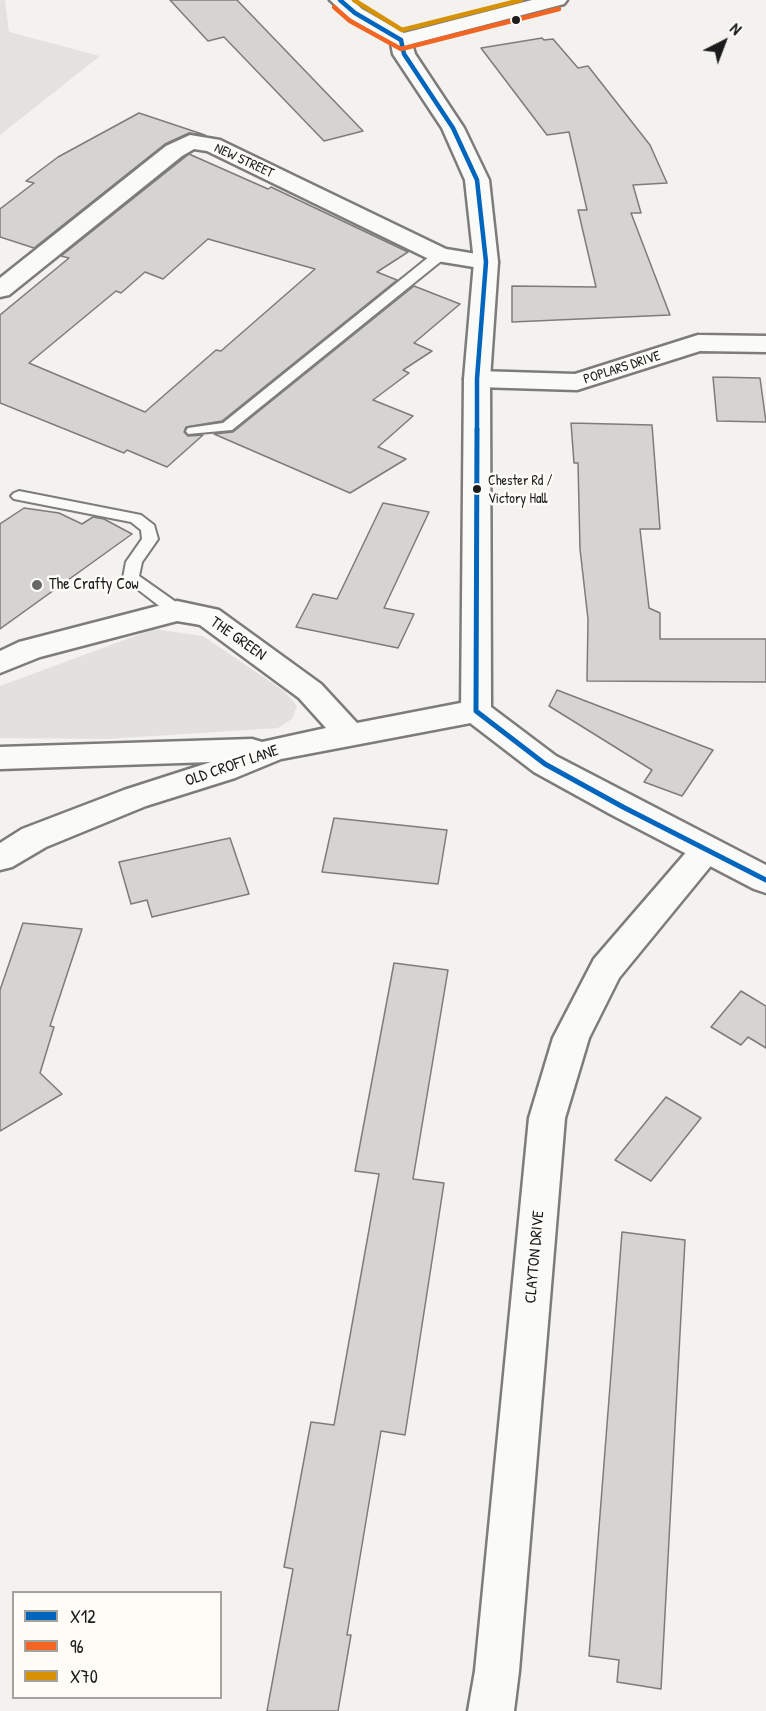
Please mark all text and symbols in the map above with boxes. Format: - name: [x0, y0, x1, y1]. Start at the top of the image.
- north arrow: [694, 12, 754, 72]
- unlabelled marker: [510, 14, 522, 26]
- text: N: [726, 18, 747, 40]
- street label: NEW STREET: [212, 140, 276, 182]
- street label: POPLARS DRIVE: [582, 348, 662, 388]
- place label: Chester Rd / Victory Hall: [488, 473, 552, 506]
- marker: Chester Rd / Victory Hall: [471, 483, 483, 495]
- place label: The Crafty Cow: [49, 575, 139, 595]
- marker: The Crafty Cow: [30, 578, 44, 592]
- street label: THE GREEN: [207, 613, 269, 665]
- street label: OLD CROFT LANE: [183, 741, 281, 791]
- street label: CLAYTON DRIVE: [521, 1210, 549, 1304]
- legend: [12, 1591, 222, 1699]
- text: X12: [70, 1604, 96, 1629]
- text: 96: [70, 1634, 84, 1659]
- text: X70: [70, 1664, 98, 1689]

